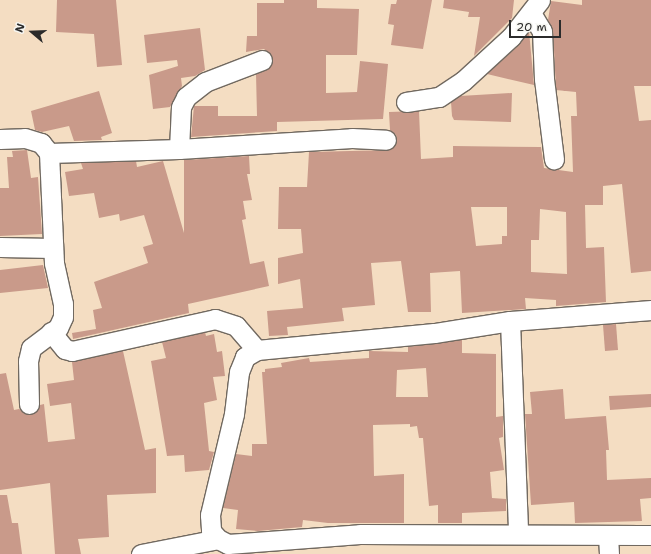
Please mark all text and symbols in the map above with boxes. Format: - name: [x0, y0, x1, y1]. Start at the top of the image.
- north arrow: [12, 12, 52, 52]
- scale bar: [511, 12, 563, 38]
- text: 20 m: [516, 19, 547, 35]
- text: N: [12, 21, 29, 34]

